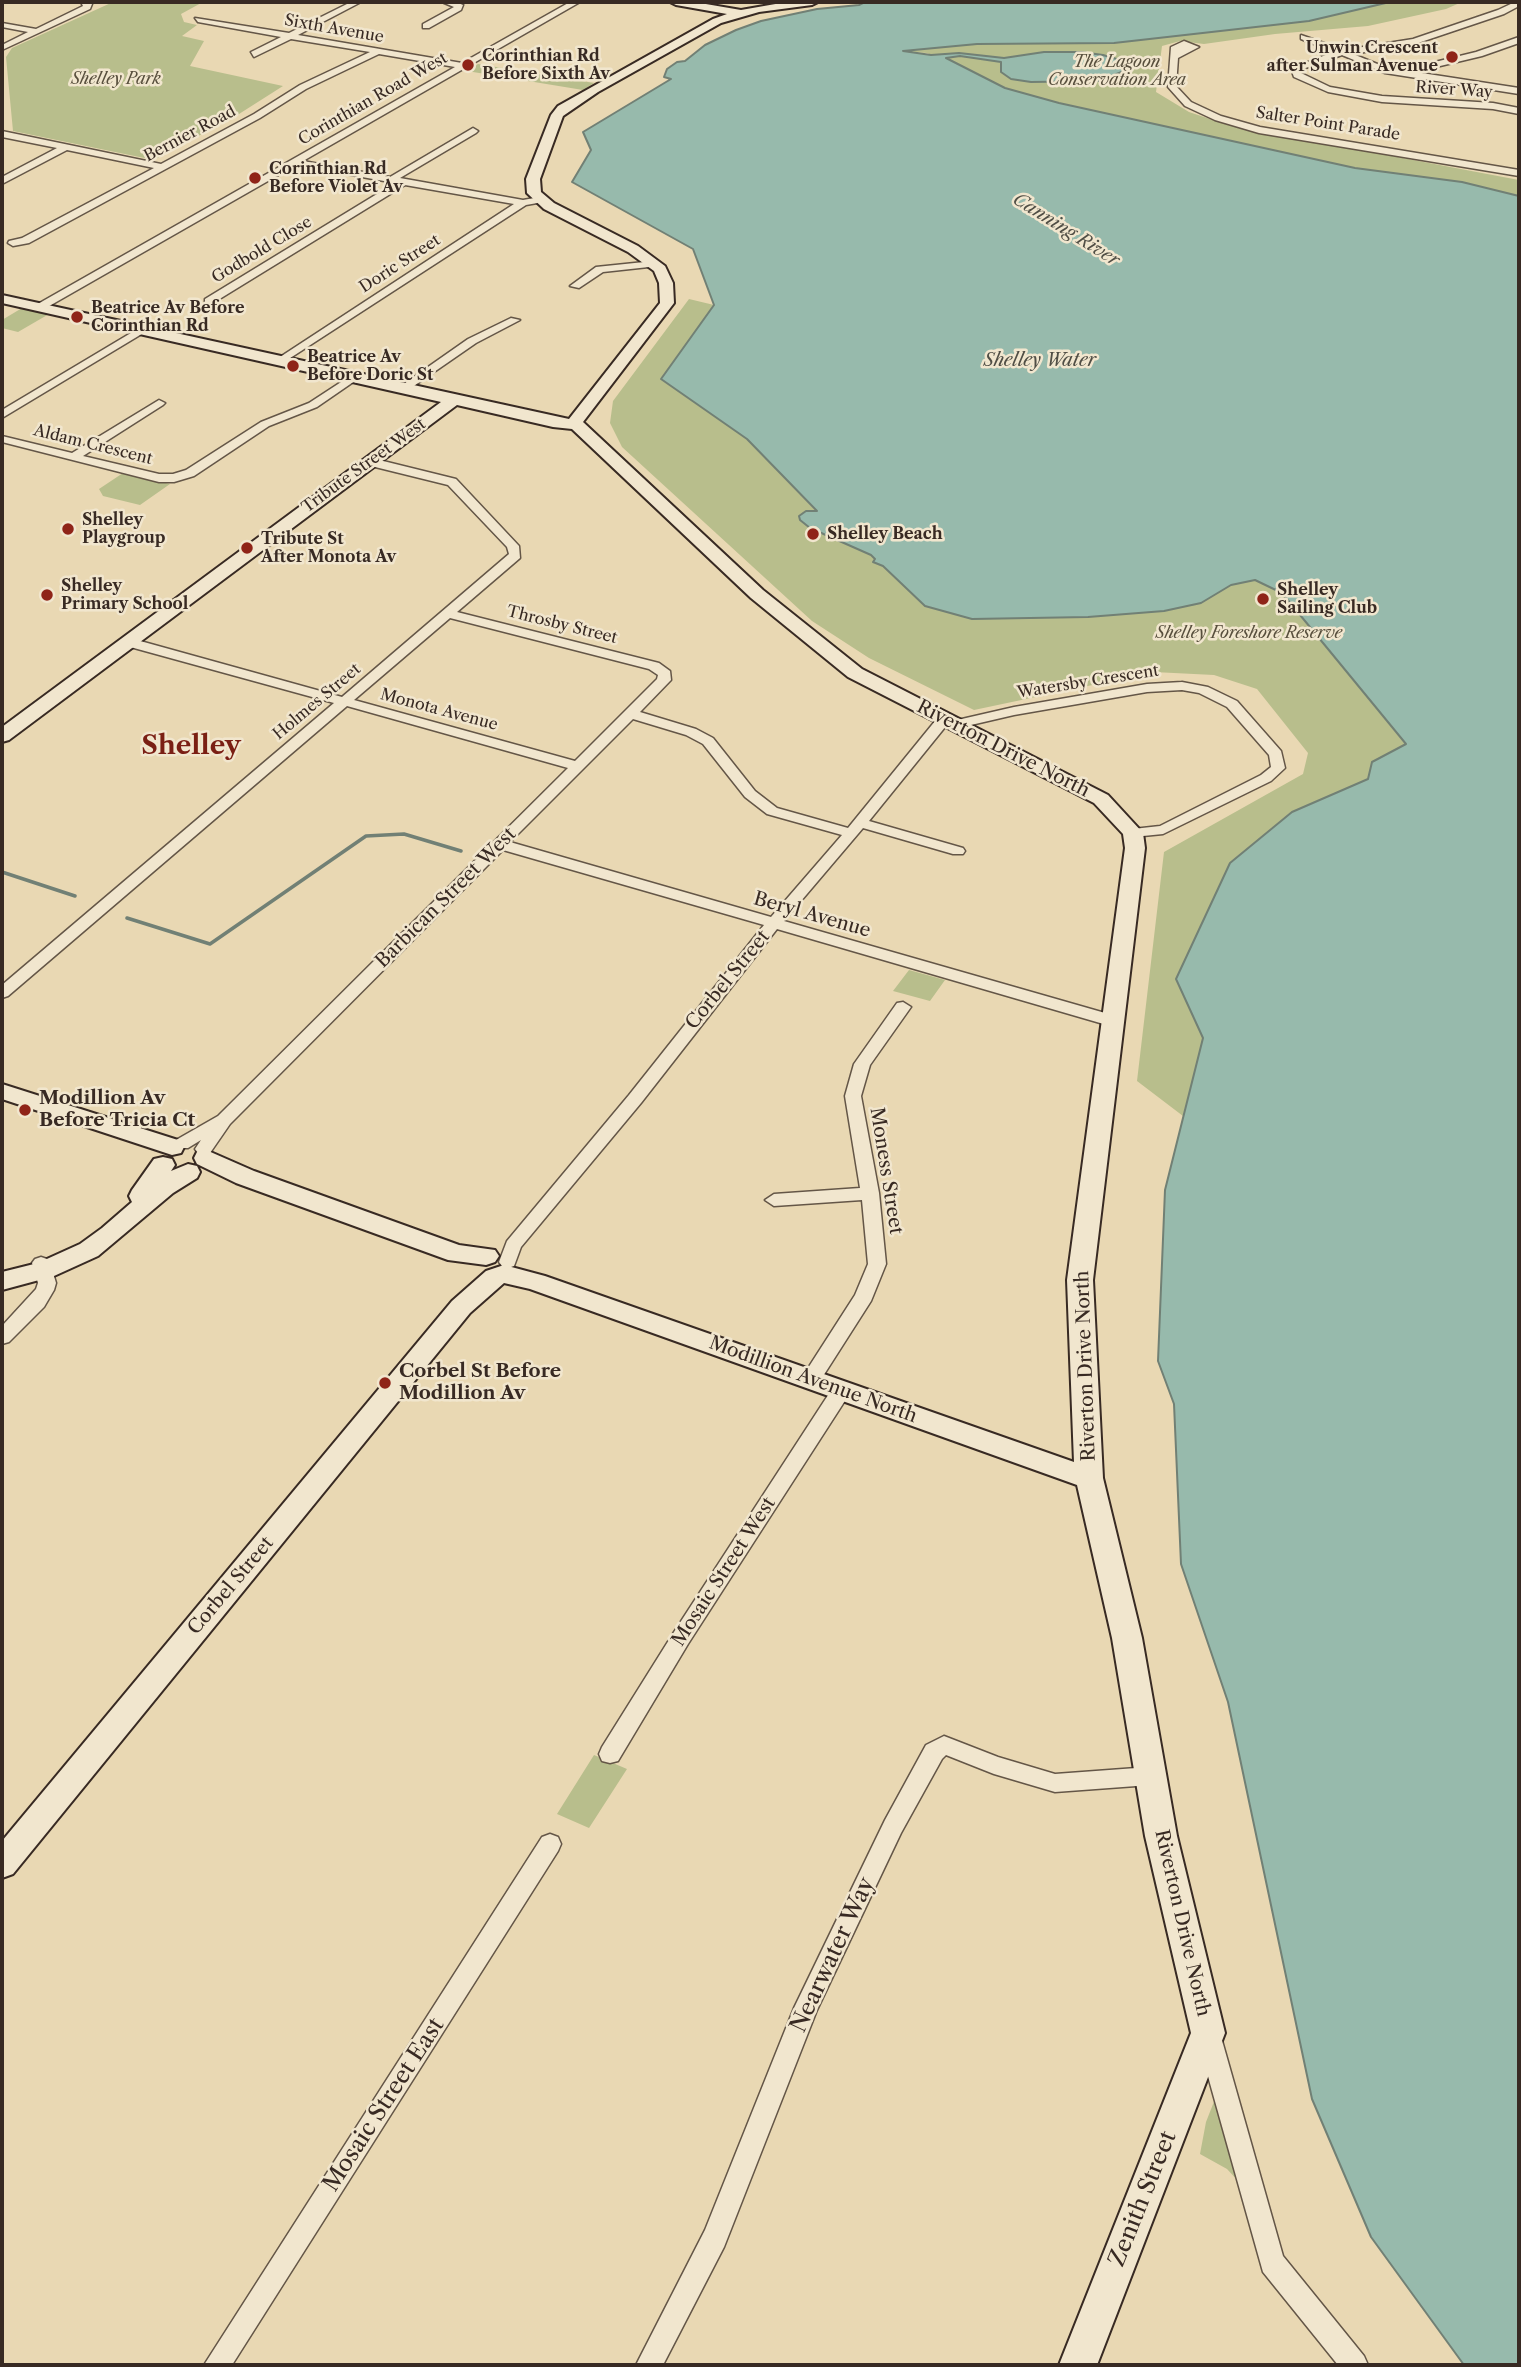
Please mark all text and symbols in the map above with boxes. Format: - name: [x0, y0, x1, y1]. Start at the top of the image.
- street label: Sixth Avenue: [283, 11, 385, 47]
- place label: Unwin Crescent after Sulman Avenue: [1267, 38, 1438, 76]
- place label: Corinthian Rd Before Sixth Av: [482, 46, 610, 84]
- street label: Corinthian Road West: [295, 49, 451, 149]
- marker: Unwin Crescent after Sulman Avenue: [1444, 49, 1460, 65]
- park label: The Lagoon Conservation Area: [1048, 52, 1186, 90]
- marker: Corinthian Rd Before Sixth Av: [460, 57, 476, 73]
- park label: Shelley Park: [71, 69, 161, 89]
- street label: River Way: [1415, 78, 1493, 102]
- street label: Bernier Road: [141, 102, 239, 166]
- street label: Salter Point Parade: [1255, 103, 1401, 145]
- place label: Corinthian Rd Before Violet Av: [269, 159, 403, 197]
- marker: Corinthian Rd Before Violet Av: [247, 170, 263, 186]
- water label: Canning River: [1009, 189, 1123, 271]
- street label: Godbold Close: [208, 213, 316, 287]
- street label: Doric Street: [356, 231, 444, 297]
- place label: Beatrice Av Before Corinthian Rd: [91, 298, 244, 336]
- marker: Beatrice Av Before Corinthian Rd: [69, 309, 85, 325]
- place label: Beatrice Av Before Doric St: [307, 347, 433, 385]
- water label: Shelley Water: [984, 350, 1096, 372]
- marker: Beatrice Av Before Doric St: [285, 358, 301, 374]
- street label: Tribute Street West: [298, 415, 430, 517]
- street label: Aldam Crescent: [32, 421, 154, 469]
- place label: Shelley Playgroup: [82, 510, 165, 548]
- marker: Shelley Playgroup: [60, 521, 76, 537]
- place label: Shelley Beach: [827, 524, 943, 544]
- marker: Shelley Beach: [805, 526, 821, 542]
- place label: Tribute St After Monota Av: [261, 529, 396, 567]
- marker: Tribute St After Monota Av: [239, 540, 255, 556]
- place label: Shelley Primary School: [61, 576, 188, 614]
- place label: Shelley Sailing Club: [1277, 580, 1377, 618]
- marker: Shelley Primary School: [39, 587, 55, 603]
- marker: Shelley Sailing Club: [1255, 591, 1271, 607]
- street label: Throsby Street: [505, 602, 619, 648]
- park label: Shelley Foreshore Reserve: [1156, 623, 1342, 643]
- street label: Holmes Street: [269, 660, 365, 744]
- street label: Watersby Crescent: [1016, 661, 1160, 703]
- street label: Monota Avenue: [378, 685, 500, 735]
- street label: Riverton Drive North: [913, 695, 1093, 803]
- district label: Shelley: [141, 730, 241, 762]
- street label: Barbican Street West: [371, 823, 521, 973]
- street label: Beryl Avenue: [751, 887, 873, 943]
- street label: Corbel Street: [681, 926, 775, 1034]
- place label: Modillion Av Before Tricia Ct: [39, 1088, 195, 1132]
- marker: Modillion Av Before Tricia Ct: [17, 1102, 33, 1118]
- street label: Moness Street: [865, 1106, 907, 1236]
- street label: Riverton Drive North: [1071, 1270, 1101, 1462]
- street label: Modillion Avenue North: [706, 1332, 920, 1428]
- place label: Corbel St Before Modillion Av: [399, 1361, 561, 1405]
- marker: Corbel St Before Modillion Av: [377, 1375, 393, 1391]
- street label: Mosaic Street West: [667, 1493, 781, 1651]
- street label: Corbel Street: [183, 1532, 279, 1640]
- street label: Riverton Drive North: [1149, 1827, 1215, 2019]
- street label: Nearwater Way: [785, 1873, 881, 2037]
- street label: Mosaic Street East: [318, 2013, 450, 2197]
- street label: Zenith Street: [1103, 2127, 1183, 2271]

